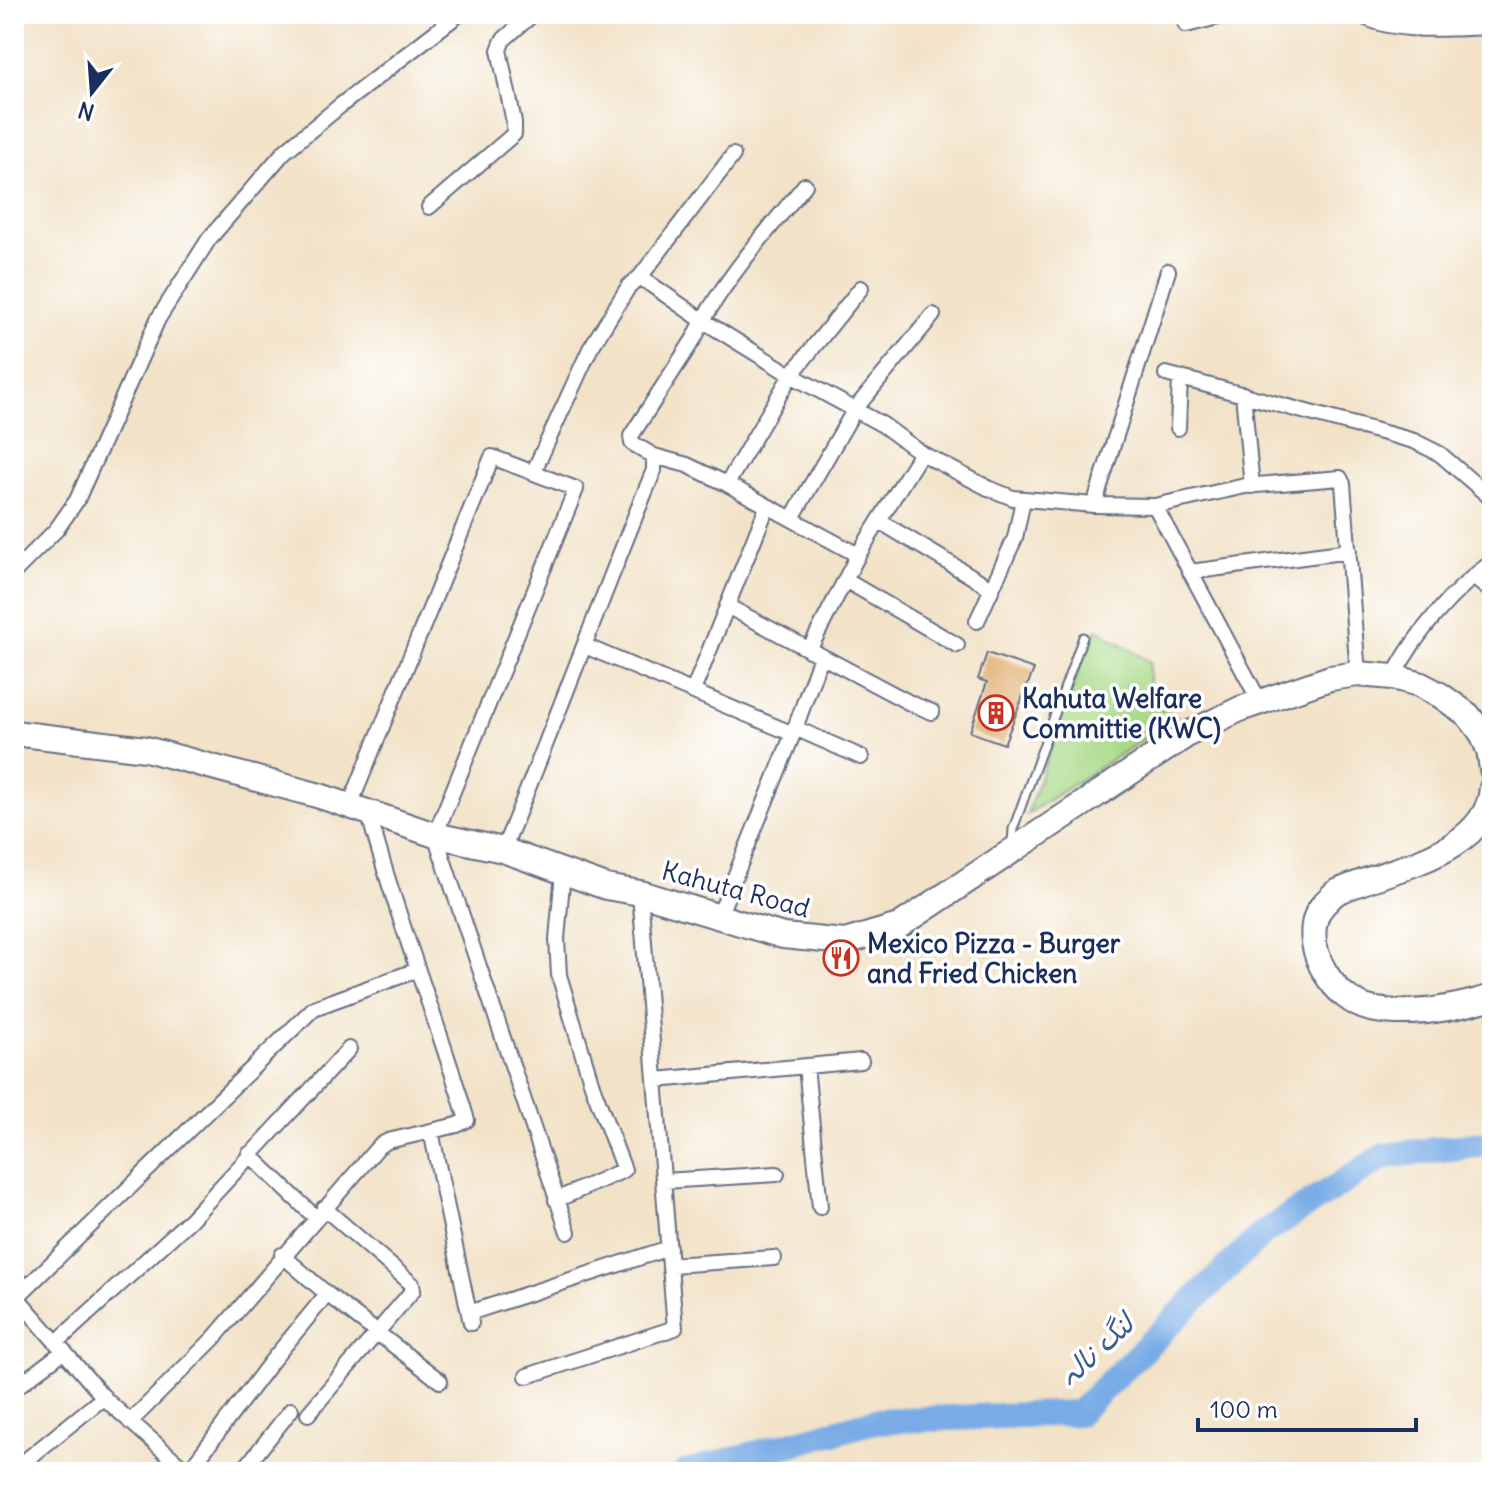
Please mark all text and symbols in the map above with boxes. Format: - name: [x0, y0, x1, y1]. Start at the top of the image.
- north arrow: [52, 52, 132, 132]
- text: N: [75, 96, 98, 127]
- place label: Kahuta Welfare Committie (KWC): [1022, 682, 1221, 745]
- building icon: Kahuta Welfare Committie (KWC): [977, 694, 1015, 732]
- street label: Kahuta Road: [659, 853, 813, 925]
- place label: Mexico Pizza - Burger and Fried Chicken: [867, 927, 1121, 990]
- restaurant icon: Mexico Pizza - Burger and Fried Chicken: [822, 939, 860, 977]
- water label: لنگ نالہ: [1051, 1303, 1144, 1394]
- scale bar: [1198, 1382, 1416, 1432]
- text: 100 m: [1210, 1394, 1278, 1424]

